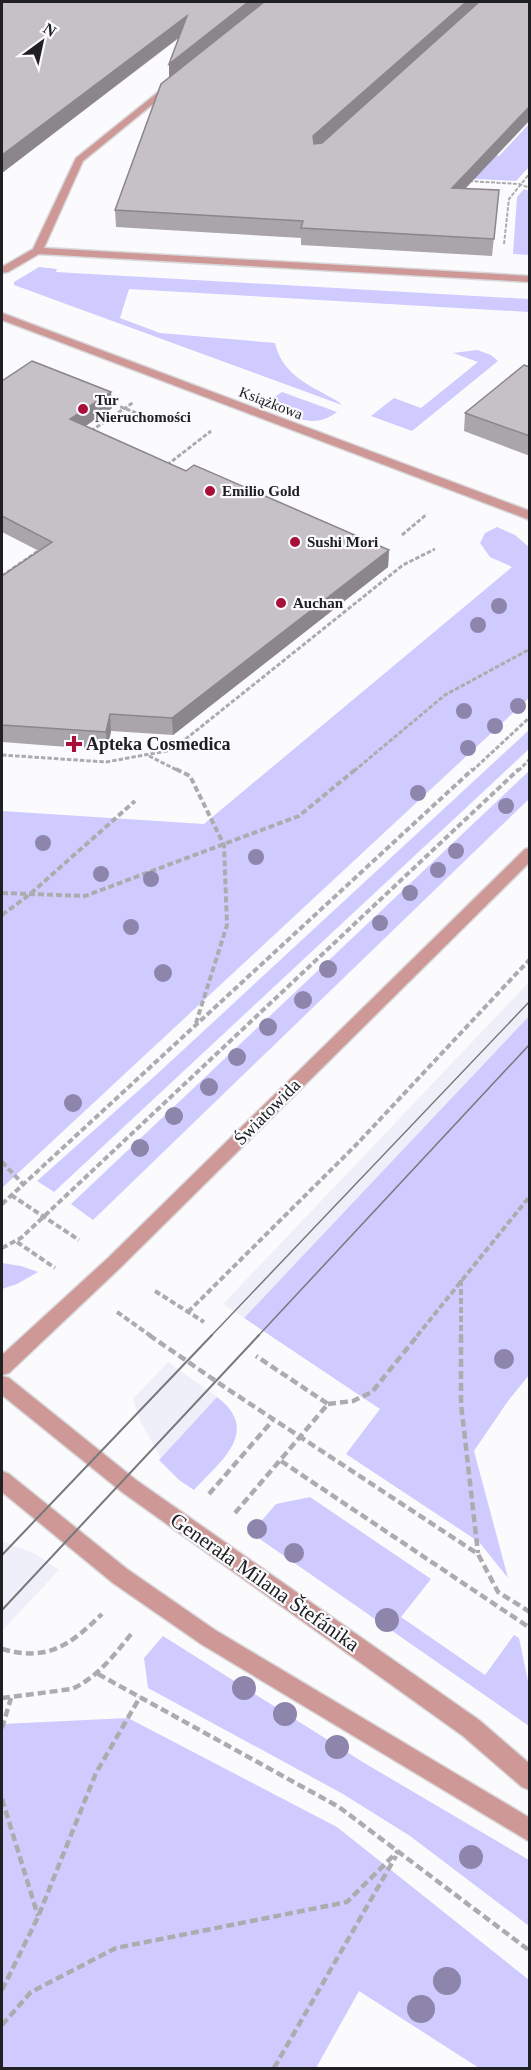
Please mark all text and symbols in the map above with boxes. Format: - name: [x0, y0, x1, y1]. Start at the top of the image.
- north arrow: [12, 12, 72, 72]
- text: N: [40, 20, 60, 40]
- street label: Książkowa: [237, 384, 305, 423]
- place label: Tur Nieruchomości: [95, 392, 191, 425]
- marker: Tur Nieruchomości: [76, 402, 90, 416]
- place label: Emilio Gold: [222, 483, 301, 499]
- marker: Emilio Gold: [203, 484, 217, 498]
- place label: Sushi Mori: [307, 534, 378, 550]
- marker: Sushi Mori: [288, 535, 302, 549]
- place label: Auchan: [293, 595, 344, 611]
- marker: Auchan: [274, 596, 288, 610]
- place label: Apteka Cosmedica: [86, 734, 231, 754]
- marker: Apteka Cosmedica: [67, 737, 81, 751]
- street label: Światowida: [229, 1074, 304, 1149]
- street label: Generała Milana Štefánika: [166, 1508, 365, 1657]

